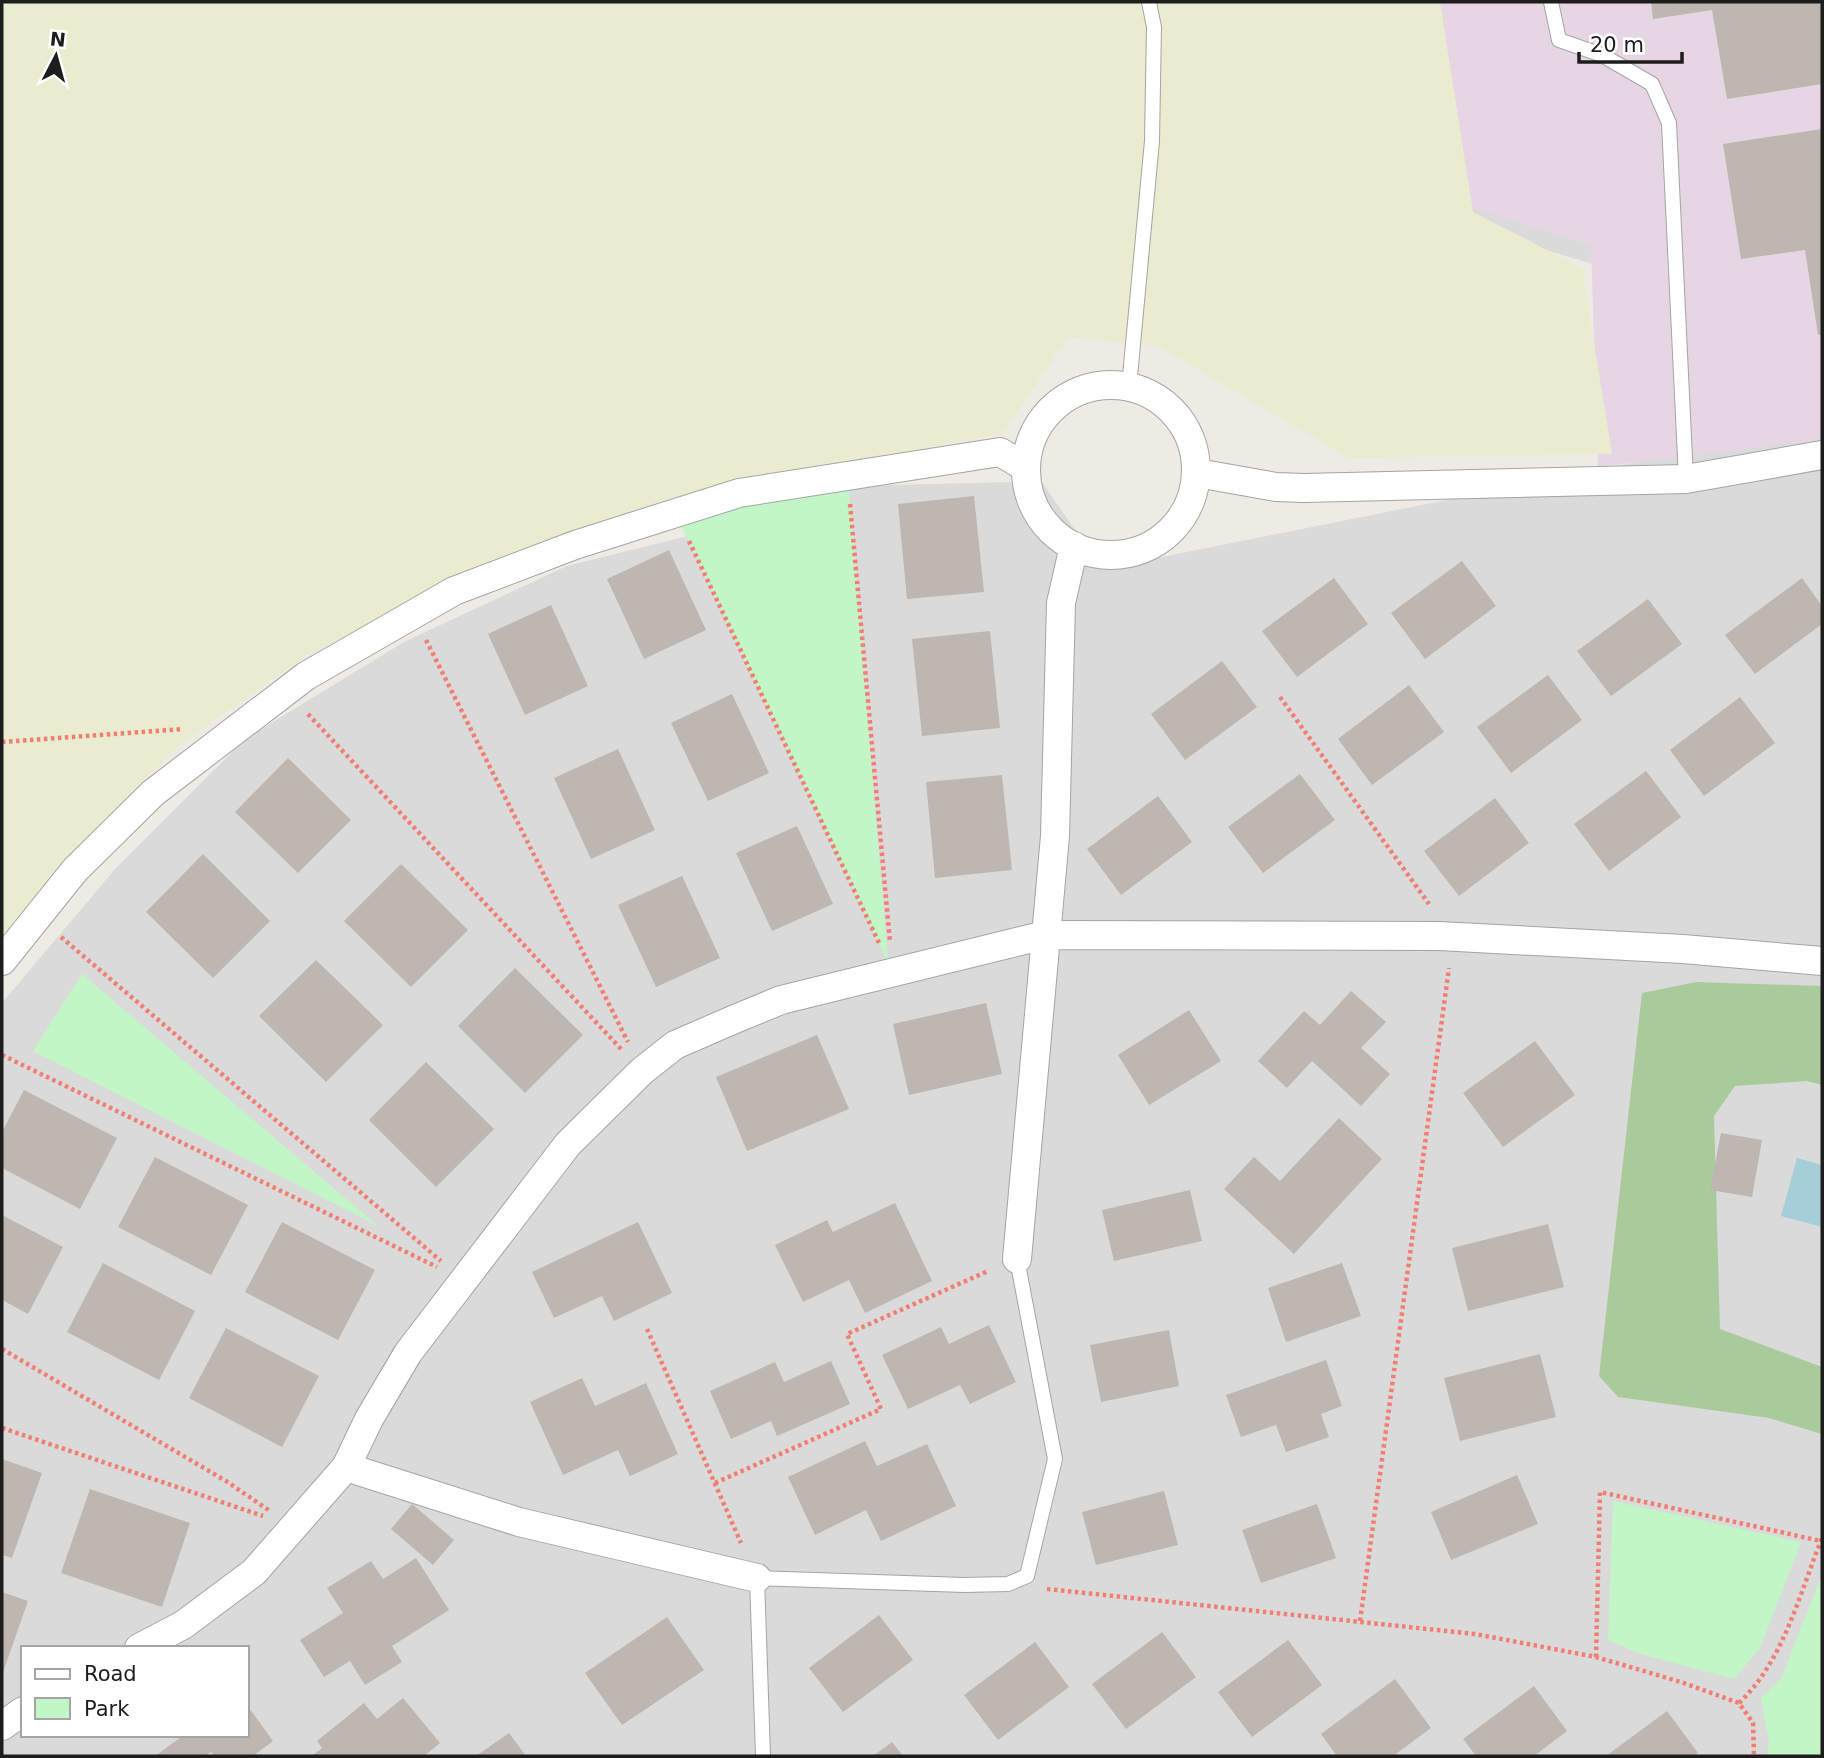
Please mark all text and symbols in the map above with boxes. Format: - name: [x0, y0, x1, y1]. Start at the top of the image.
- north arrow: [21, 21, 91, 91]
- scale bar: [1579, 21, 1682, 65]
- text: N: [49, 27, 67, 51]
- text: 20 m: [1590, 33, 1644, 57]
- legend: [21, 1646, 248, 1737]
- text: Road: [84, 1662, 137, 1686]
- text: Park: [84, 1697, 130, 1721]

